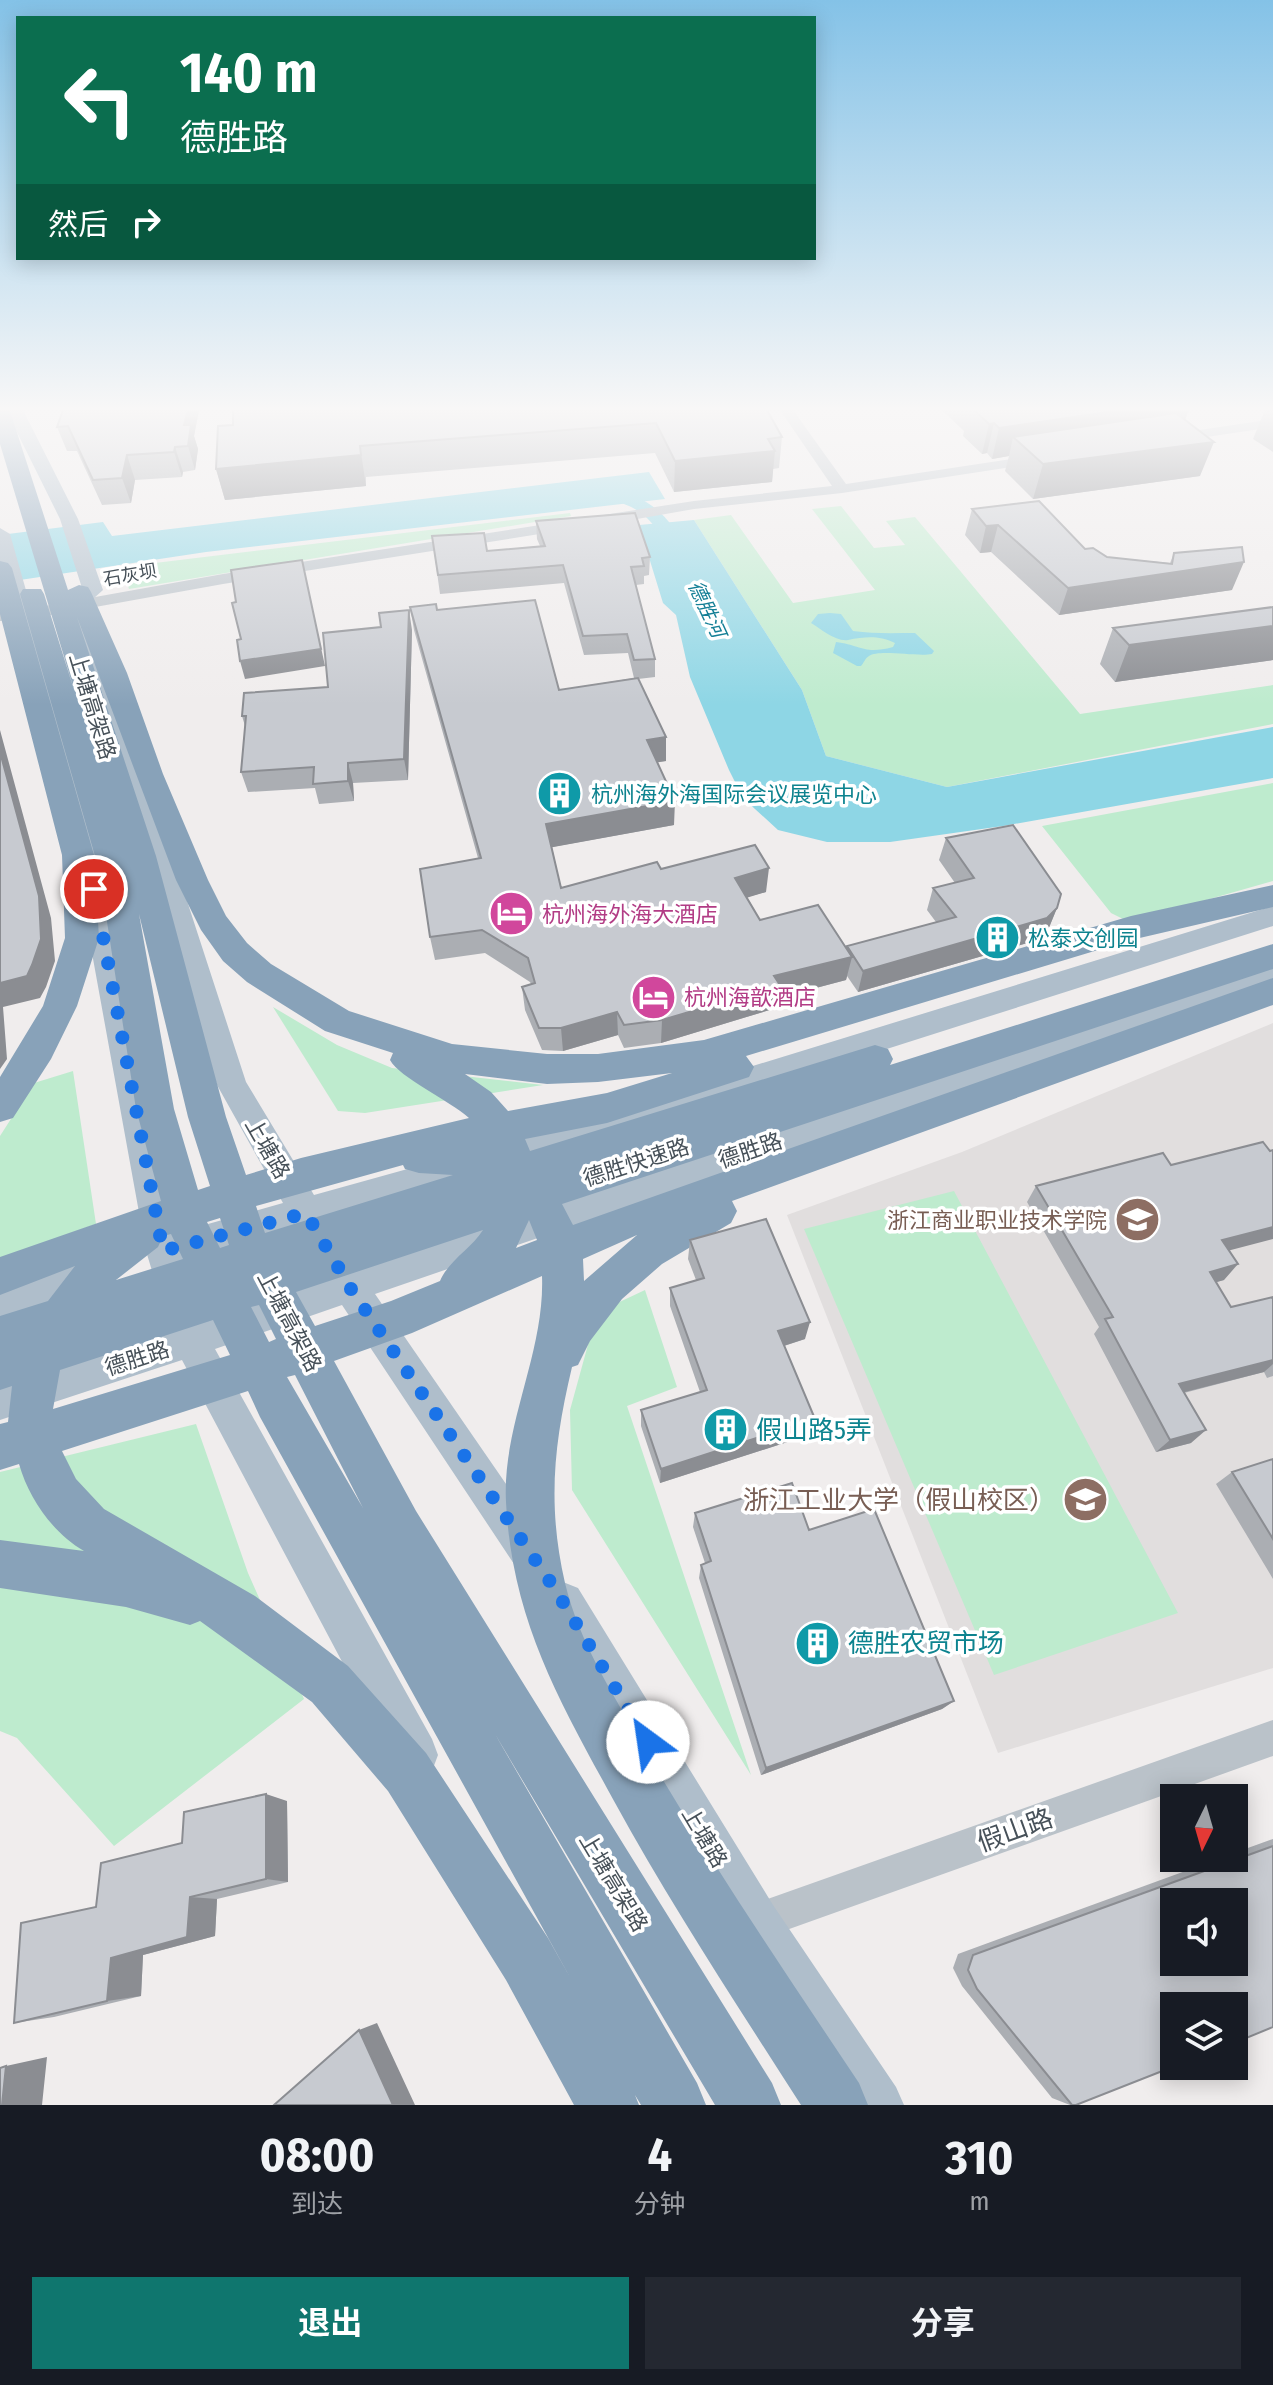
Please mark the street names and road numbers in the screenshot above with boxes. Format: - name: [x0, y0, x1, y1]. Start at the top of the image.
- street label: 石灰坝: [102, 559, 158, 591]
- street label: 上塘高架路: [64, 650, 122, 763]
- street label: 上塘路: [239, 1113, 296, 1184]
- street label: 德胜路: [715, 1127, 786, 1174]
- street label: 德胜快速路: [580, 1133, 693, 1192]
- street label: 上塘高架路: [252, 1266, 327, 1376]
- street label: 德胜路: [102, 1335, 173, 1382]
- street label: 上塘路: [676, 1802, 733, 1873]
- street label: 假山路: [973, 1803, 1057, 1858]
- street label: 上塘高架路: [574, 1828, 653, 1936]

